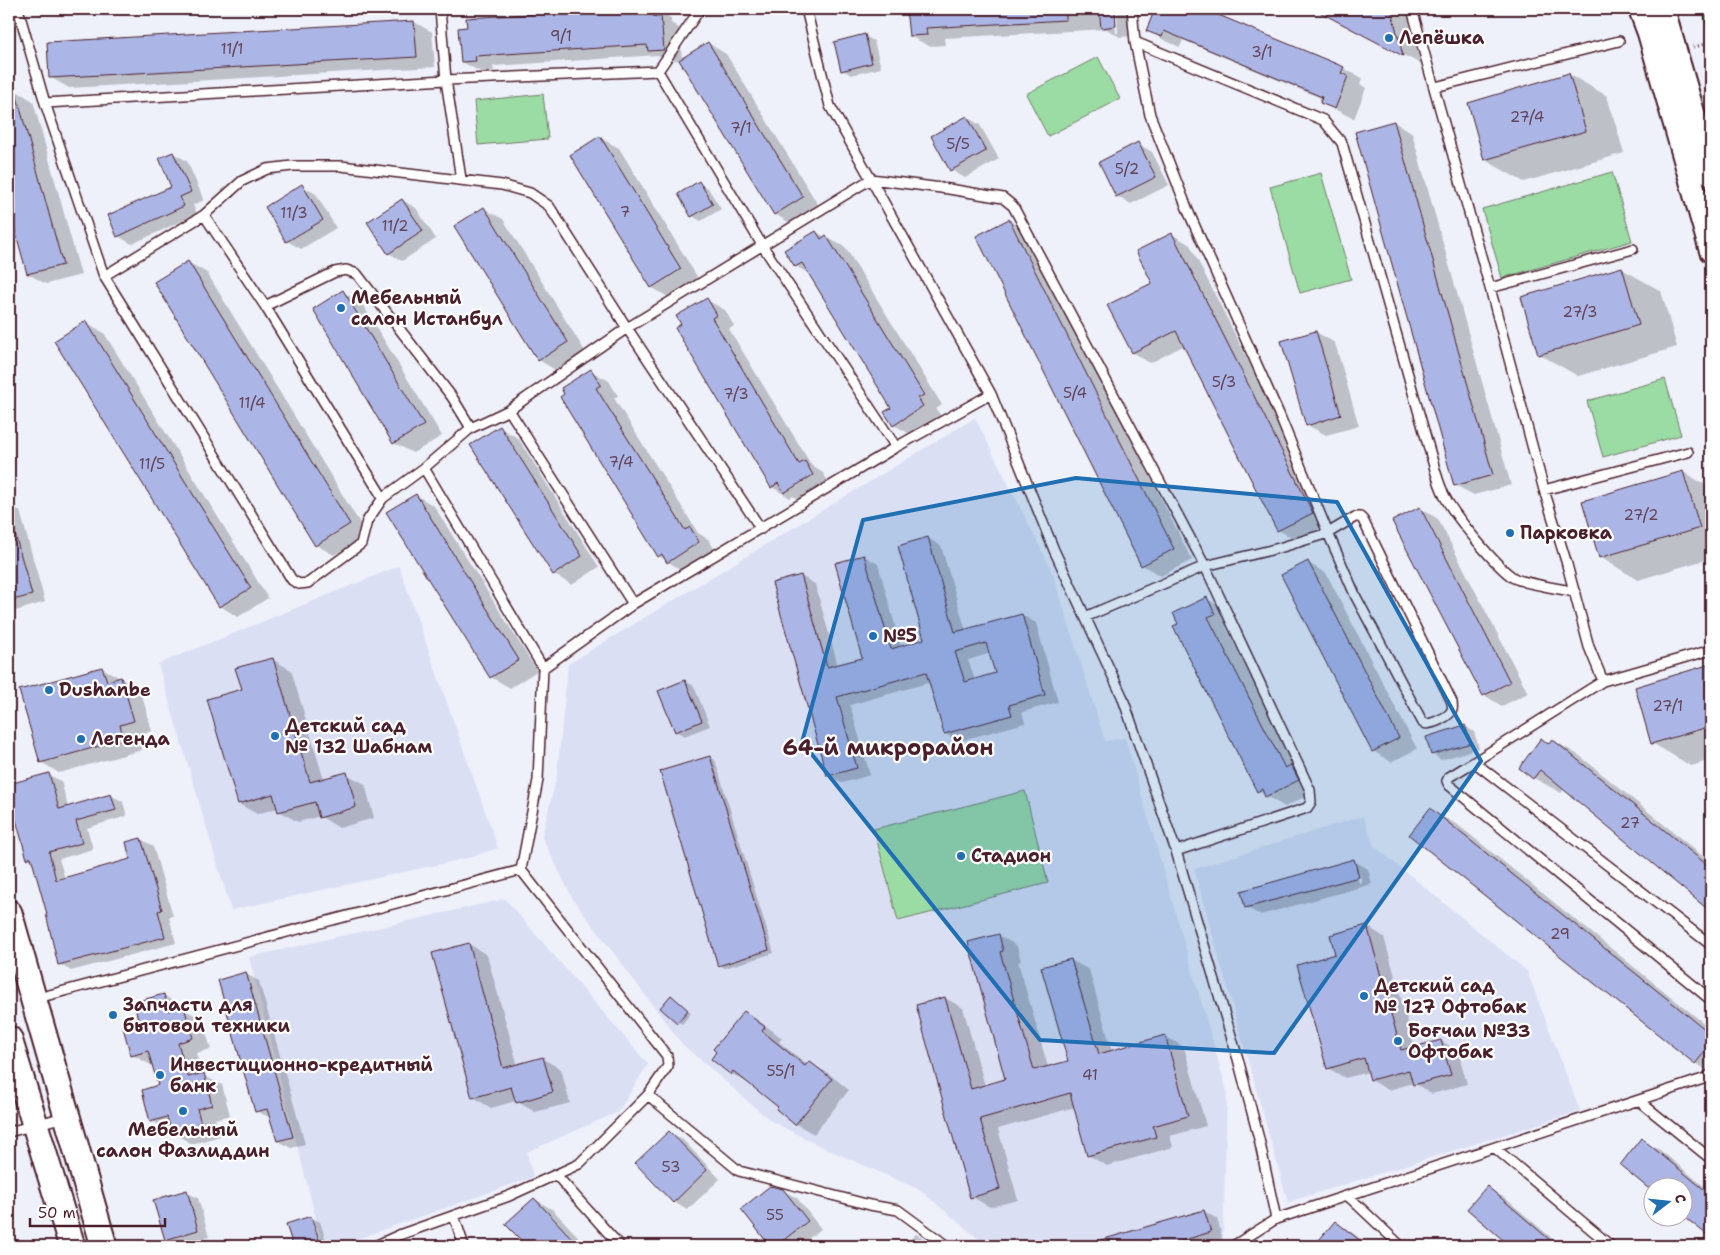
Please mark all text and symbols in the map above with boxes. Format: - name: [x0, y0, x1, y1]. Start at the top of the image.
- house number: 9/1: [550, 26, 572, 46]
- place label: Лепёшка: [1399, 26, 1485, 50]
- marker: Лепёшка: [1383, 32, 1395, 44]
- house number: 11/1: [220, 39, 244, 59]
- house number: 3/1: [1251, 42, 1273, 62]
- house number: 27/4: [1510, 107, 1544, 127]
- house number: 7/1: [730, 118, 752, 138]
- house number: 5/5: [946, 134, 970, 154]
- house number: 5/2: [1115, 159, 1139, 179]
- house number: 7: [620, 202, 630, 222]
- house number: 11/3: [280, 203, 308, 223]
- house number: 11/2: [381, 216, 409, 236]
- place label: Мебельный салон Истанбул: [351, 286, 503, 331]
- marker: Мебельный салон Истанбул: [335, 302, 347, 314]
- house number: 27/3: [1563, 302, 1597, 322]
- house number: 5/3: [1212, 372, 1236, 392]
- house number: 5/4: [1063, 383, 1087, 403]
- house number: 7/3: [723, 384, 749, 404]
- house number: 11/4: [239, 393, 265, 413]
- house number: 7/4: [609, 452, 633, 472]
- house number: 11/5: [139, 454, 165, 474]
- house number: 27/2: [1624, 505, 1658, 525]
- place label: Парковка: [1520, 521, 1613, 545]
- marker: Парковка: [1504, 527, 1516, 539]
- place label: №5: [883, 624, 917, 648]
- marker: №5: [867, 630, 879, 642]
- place label: Dushanbe: [59, 678, 151, 702]
- marker: Dushanbe: [43, 684, 55, 696]
- house number: 27/1: [1653, 696, 1683, 716]
- place label: Детский сад № 132 Шабнам: [285, 714, 432, 759]
- place label: Легенда: [91, 727, 171, 751]
- marker: Детский сад № 132 Шабнам: [269, 730, 281, 742]
- marker: Легенда: [75, 733, 87, 745]
- district label: 64-й микрорайон: [783, 733, 993, 762]
- house number: 27: [1620, 813, 1640, 833]
- place label: Стадион: [971, 844, 1051, 868]
- marker: Стадион: [955, 850, 967, 862]
- house number: 29: [1550, 924, 1570, 944]
- place label: Детский сад № 127 Офтобак: [1374, 974, 1526, 1019]
- marker: Детский сад № 127 Офтобак: [1358, 990, 1370, 1002]
- place label: Запчасти для бытовой техники: [123, 993, 290, 1038]
- marker: Запчасти для бытовой техники: [107, 1009, 119, 1021]
- place label: Боғчаи №33 Офтобак: [1408, 1019, 1530, 1064]
- marker: Боғчаи №33 Офтобак: [1392, 1035, 1404, 1047]
- place label: Инвестиционно-кредитный банк: [170, 1053, 433, 1098]
- house number: 55/1: [766, 1061, 796, 1081]
- house number: 41: [1082, 1065, 1098, 1085]
- marker: Инвестиционно-кредитный банк: [154, 1069, 166, 1081]
- marker: Мебельный салон Фазлиддин: [177, 1105, 189, 1117]
- place label: Мебельный салон Фазлиддин: [96, 1118, 270, 1163]
- house number: 53: [662, 1157, 681, 1177]
- north arrow: [1642, 1178, 1692, 1228]
- text: С: [1671, 1192, 1690, 1205]
- scale bar: [30, 1195, 165, 1227]
- text: 50 m: [38, 1203, 76, 1223]
- house number: 55: [766, 1205, 784, 1225]

